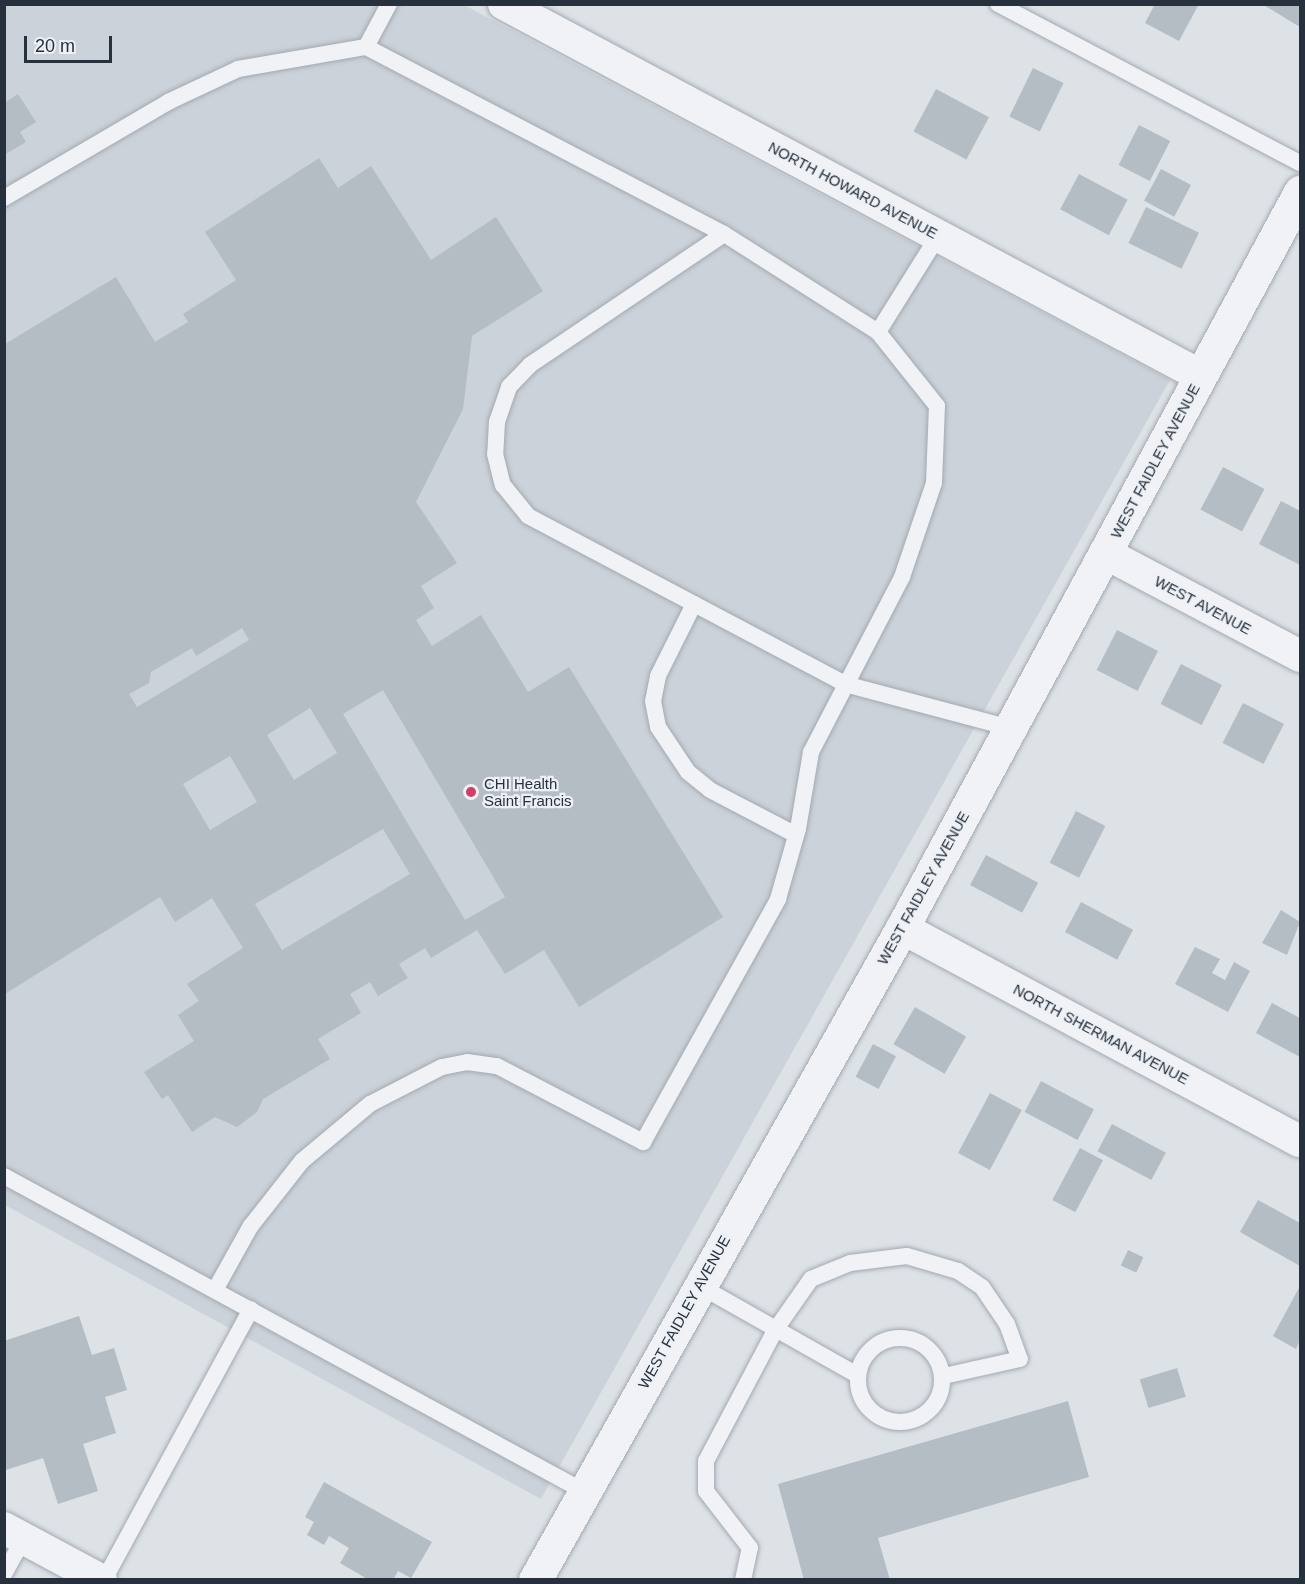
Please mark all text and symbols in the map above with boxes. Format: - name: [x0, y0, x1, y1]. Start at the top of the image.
- scale bar: [27, 24, 116, 62]
- text: 20 m: [35, 36, 75, 56]
- street label: NORTH HOWARD AVENUE: [765, 138, 941, 242]
- street label: WEST FAIDLEY AVENUE: [1106, 380, 1204, 542]
- street label: WEST AVENUE: [1151, 572, 1255, 638]
- place label: CHI Health Saint Francis: [484, 774, 572, 809]
- marker: CHI Health Saint Francis: [462, 783, 480, 801]
- street label: WEST FAIDLEY AVENUE: [873, 808, 973, 968]
- street label: NORTH SHERMAN AVENUE: [1010, 980, 1192, 1088]
- street label: WEST FAIDLEY AVENUE: [634, 1232, 734, 1392]

